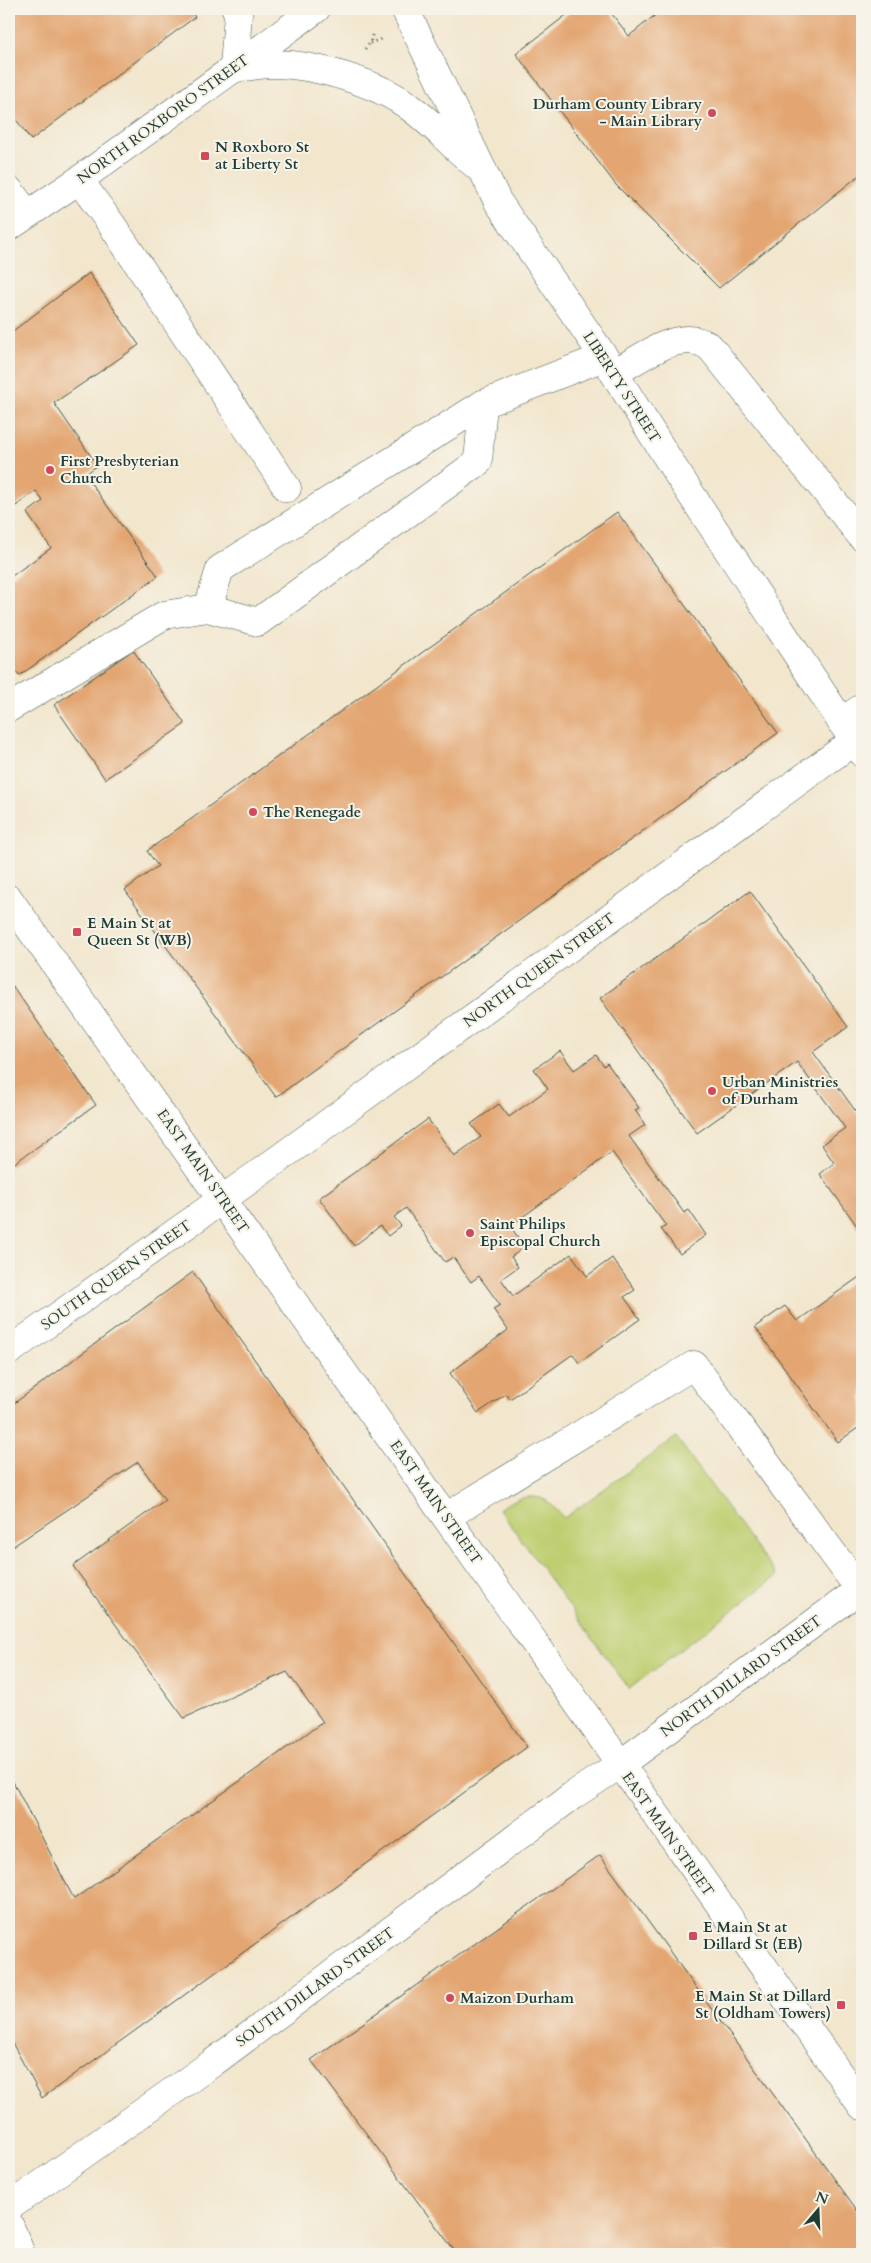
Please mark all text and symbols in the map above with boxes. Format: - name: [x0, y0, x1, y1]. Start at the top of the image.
- street label: NORTH ROXBORO STREET: [73, 50, 253, 188]
- place label: Durham County Library - Main Library: [533, 94, 702, 131]
- marker: Durham County Library - Main Library: [706, 107, 718, 119]
- place label: N Roxboro St at Liberty St: [215, 137, 310, 174]
- marker: N Roxboro St at Liberty St: [199, 150, 211, 162]
- street label: LIBERTY STREET: [579, 328, 665, 446]
- place label: First Presbyterian Church: [60, 451, 179, 488]
- marker: First Presbyterian Church: [44, 464, 56, 476]
- place label: The Renegade: [263, 802, 361, 822]
- marker: The Renegade: [247, 806, 259, 818]
- street label: NORTH QUEEN STREET: [459, 908, 619, 1032]
- place label: E Main St at Queen St (WB): [87, 913, 192, 950]
- marker: E Main St at Queen St (WB): [71, 926, 83, 938]
- place label: Urban Ministries of Durham: [722, 1072, 838, 1109]
- marker: Urban Ministries of Durham: [706, 1085, 718, 1097]
- street label: EAST MAIN STREET: [152, 1105, 254, 1237]
- place label: Saint Philips Episcopal Church: [480, 1214, 601, 1251]
- street label: SOUTH QUEEN STREET: [37, 1215, 195, 1335]
- marker: Saint Philips Episcopal Church: [464, 1227, 476, 1239]
- street label: EAST MAIN STREET: [385, 1436, 487, 1568]
- street label: NORTH DILLARD STREET: [656, 1611, 826, 1741]
- street label: EAST MAIN STREET: [617, 1768, 719, 1900]
- place label: E Main St at Dillard St (EB): [703, 1917, 803, 1954]
- street label: SOUTH DILLARD STREET: [232, 1923, 398, 2051]
- marker: E Main St at Dillard St (EB): [687, 1930, 699, 1942]
- place label: E Main St at Dillard St (Oldham Towers): [695, 1986, 831, 2023]
- place label: Maizon Durham: [460, 1988, 574, 2008]
- marker: Maizon Durham: [444, 1992, 456, 2004]
- marker: E Main St at Dillard St (Oldham Towers): [835, 1999, 847, 2011]
- north arrow: [794, 2186, 844, 2236]
- text: N: [813, 2187, 831, 2209]

